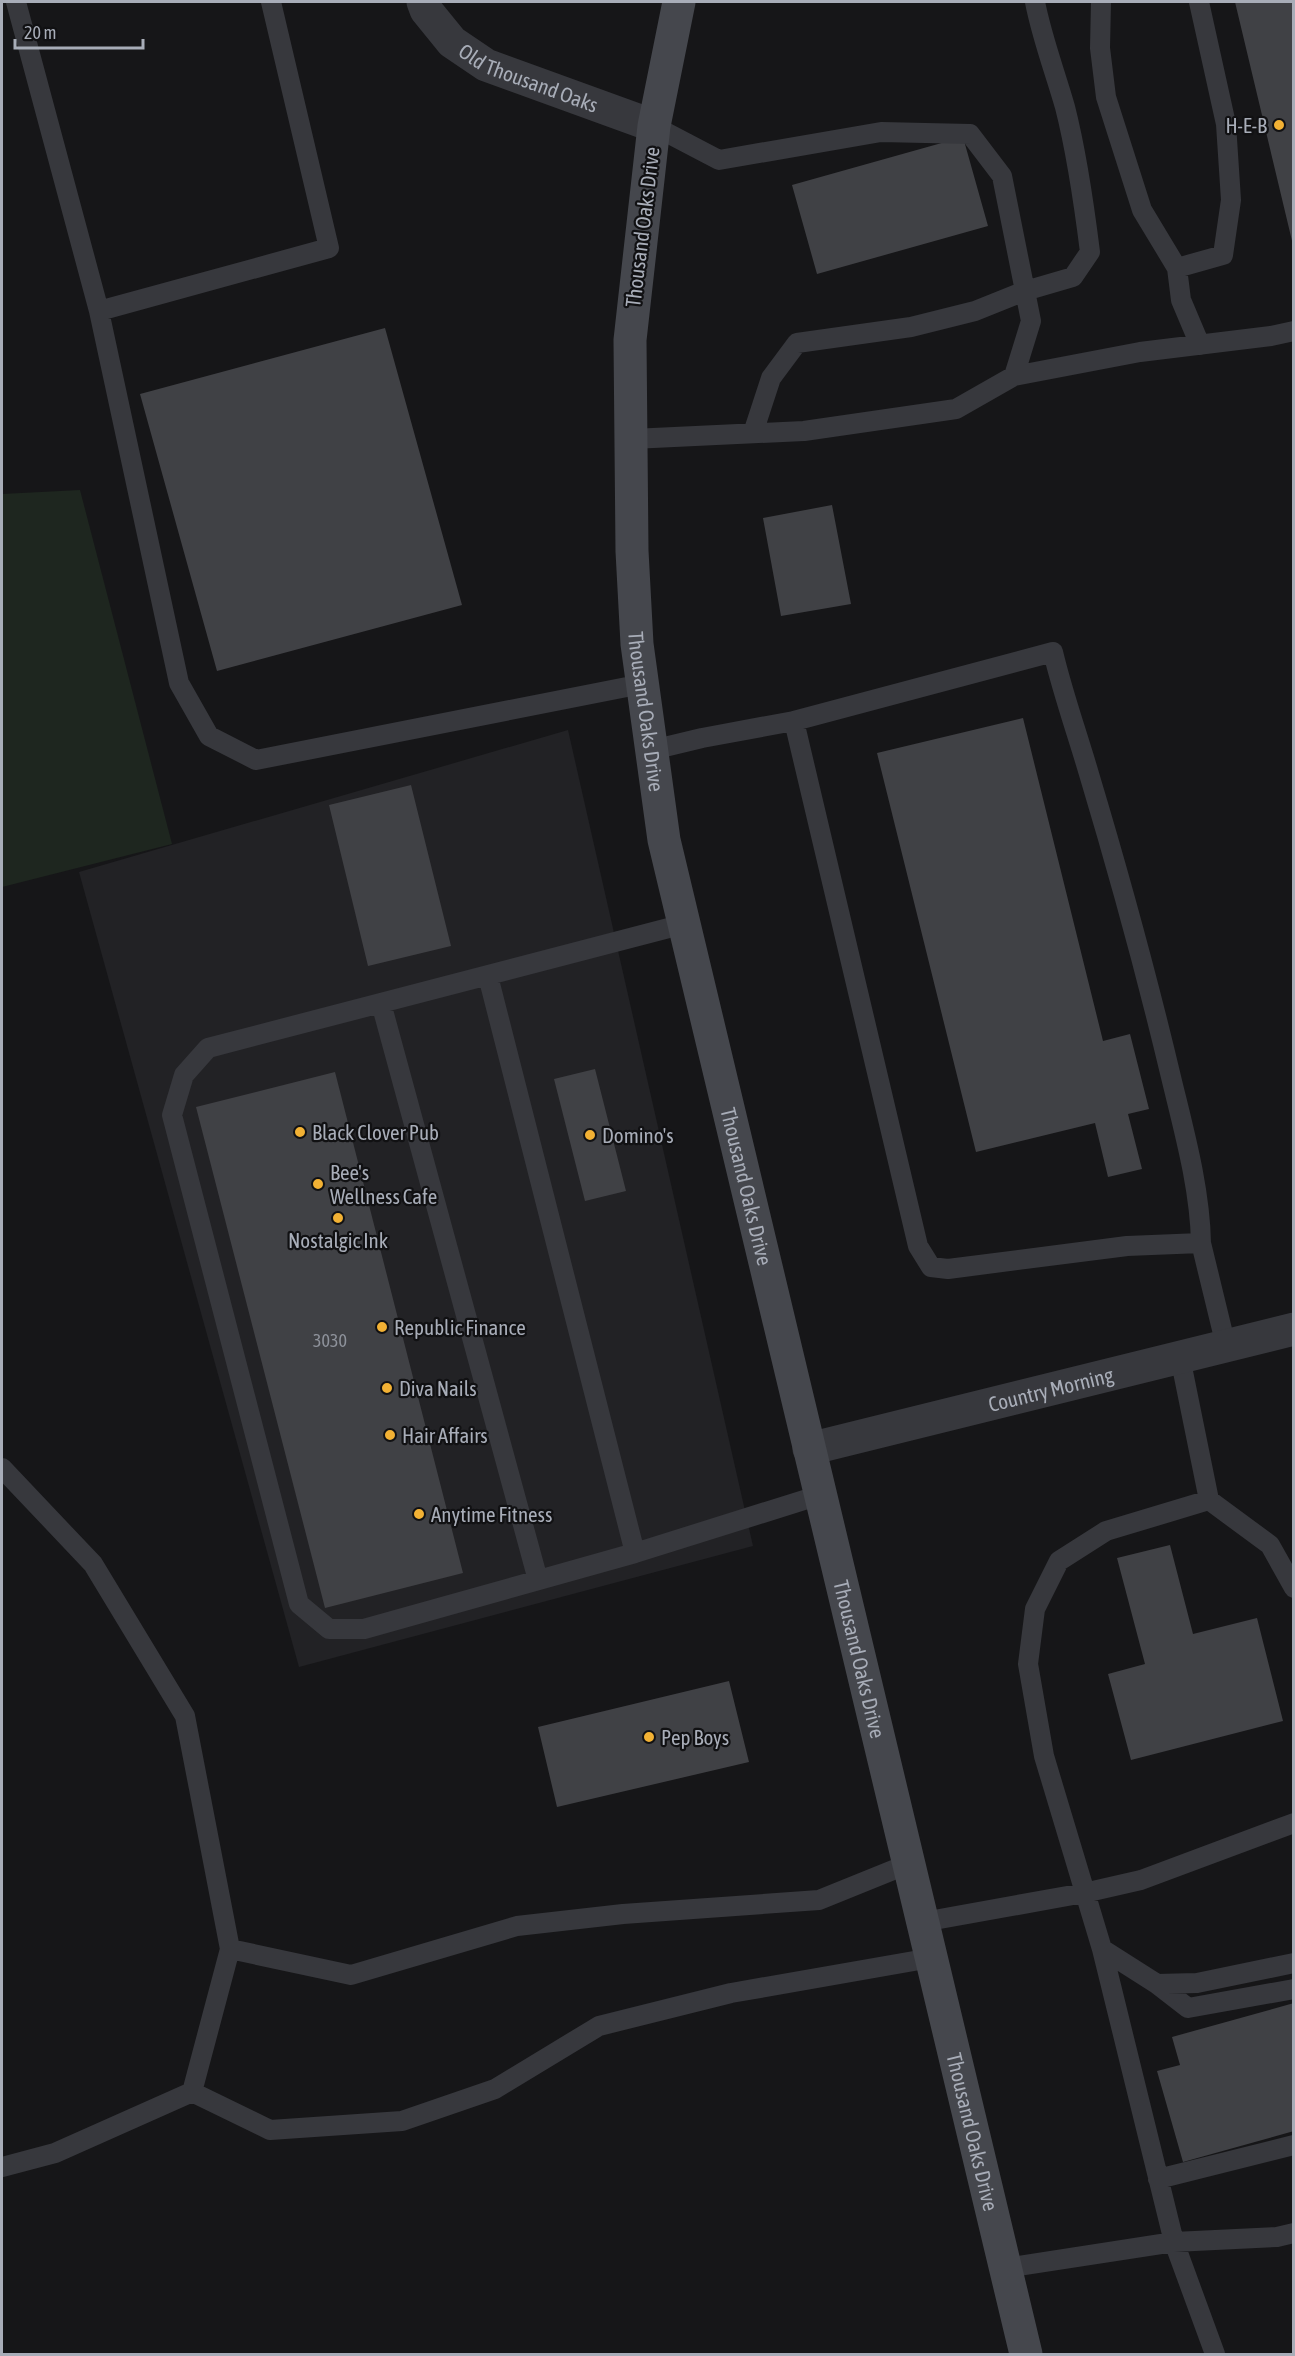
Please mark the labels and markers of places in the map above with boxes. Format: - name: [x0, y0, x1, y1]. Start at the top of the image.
- place label: H-E-B: [1225, 113, 1267, 137]
- marker: H-E-B: [1272, 118, 1286, 132]
- place label: Black Clover Pub: [312, 1120, 439, 1144]
- place label: Domino's: [602, 1123, 674, 1147]
- marker: Black Clover Pub: [293, 1125, 307, 1139]
- marker: Domino's: [583, 1128, 597, 1142]
- place label: Bee's Wellness Cafe: [330, 1160, 437, 1208]
- marker: Bee's Wellness Cafe: [311, 1177, 325, 1191]
- marker: Nostalgic Ink: [331, 1211, 345, 1225]
- place label: Nostalgic Ink: [288, 1228, 388, 1252]
- place label: Republic Finance: [394, 1315, 526, 1339]
- marker: Republic Finance: [375, 1320, 389, 1334]
- place label: Diva Nails: [399, 1376, 477, 1400]
- marker: Diva Nails: [380, 1381, 394, 1395]
- place label: Hair Affairs: [402, 1423, 488, 1447]
- marker: Hair Affairs: [383, 1428, 397, 1442]
- place label: Anytime Fitness: [431, 1502, 552, 1526]
- marker: Anytime Fitness: [412, 1507, 426, 1521]
- place label: Pep Boys: [661, 1725, 729, 1749]
- marker: Pep Boys: [642, 1730, 656, 1744]

